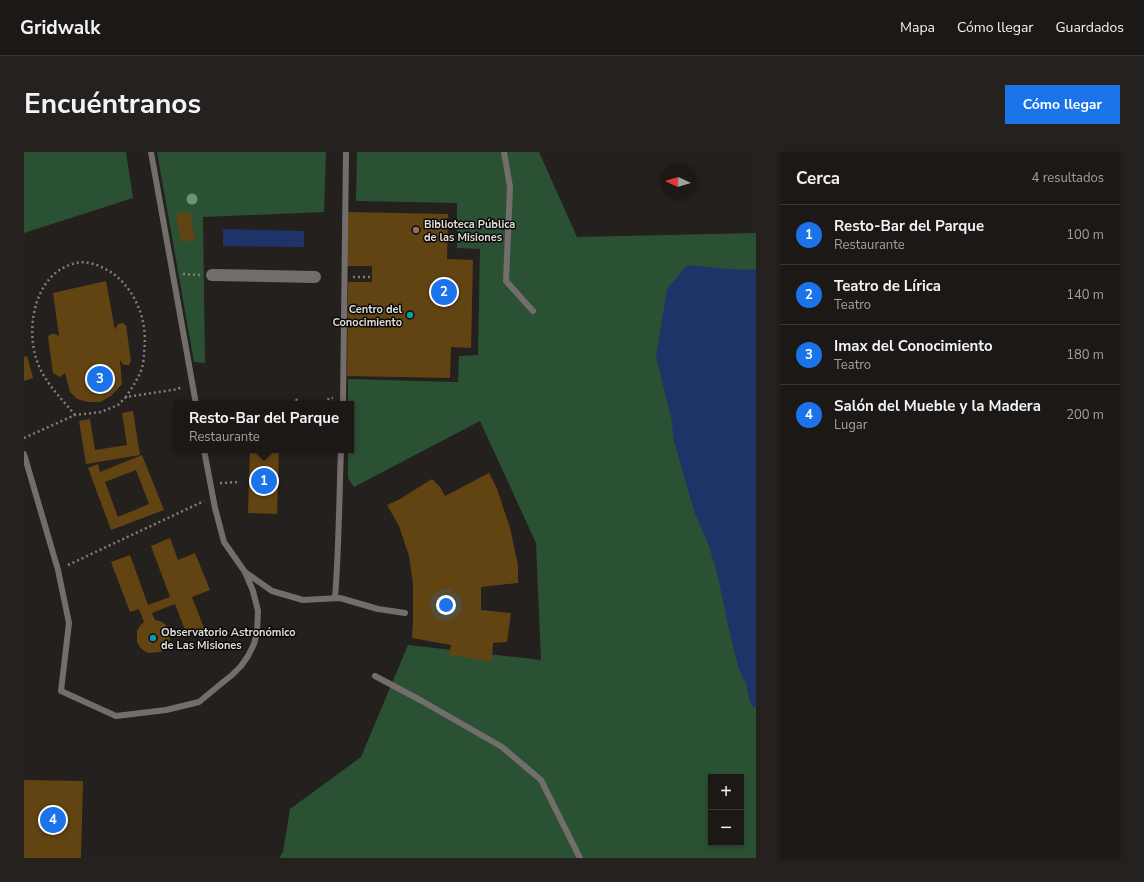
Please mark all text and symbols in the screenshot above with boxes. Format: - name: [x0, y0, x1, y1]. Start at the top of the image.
- text: Gridwalk: [20, 15, 100, 41]
- text: Mapa: [900, 18, 935, 37]
- text: Cómo llegar: [957, 18, 1033, 37]
- text: Guardados: [1055, 18, 1124, 37]
- text: Encuéntranos: [24, 85, 201, 123]
- button: Cómo llegar: [1005, 85, 1120, 124]
- north arrow: [660, 164, 696, 200]
- text: Cerca: [796, 167, 840, 190]
- text: 4 resultados: [1032, 169, 1104, 187]
- text: Resto-Bar del Parque: [834, 216, 984, 236]
- place label: Biblioteca Pública de las Misiones: [424, 217, 515, 245]
- marker: Biblioteca Pública de las Misiones: [411, 225, 421, 235]
- text: 1: [805, 226, 813, 244]
- text: 100 m: [1066, 226, 1104, 244]
- text: Restaurante: [834, 236, 905, 254]
- text: Teatro de Lírica: [834, 276, 941, 296]
- pin: 2: [431, 277, 457, 307]
- text: 2: [805, 286, 813, 304]
- text: 140 m: [1066, 286, 1104, 304]
- text: Teatro: [834, 296, 871, 314]
- place label: Centro del Conocimiento: [332, 302, 402, 330]
- marker: Centro del Conocimiento: [405, 310, 415, 320]
- text: Imax del Conocimiento: [834, 336, 993, 356]
- text: 3: [805, 346, 813, 364]
- text: 180 m: [1066, 346, 1104, 364]
- text: Teatro: [834, 356, 871, 374]
- pin: 3: [87, 364, 113, 394]
- text: Salón del Mueble y la Madera: [834, 396, 1041, 416]
- popup: [174, 401, 354, 453]
- text: 4: [805, 406, 813, 424]
- text: 200 m: [1066, 406, 1104, 424]
- text: Resto-Bar del Parque: [189, 408, 339, 428]
- text: Lugar: [834, 416, 867, 434]
- text: Restaurante: [189, 428, 260, 446]
- pin: 1: [251, 466, 277, 496]
- your location: [436, 595, 456, 615]
- place label: Observatorio Astronómico de Las Misiones: [161, 625, 296, 653]
- marker: Observatorio Astronómico de Las Misiones: [148, 633, 158, 643]
- map controls: [708, 774, 744, 846]
- button: +: [708, 774, 744, 810]
- pin: 4: [40, 805, 66, 835]
- button: −: [708, 810, 744, 846]

